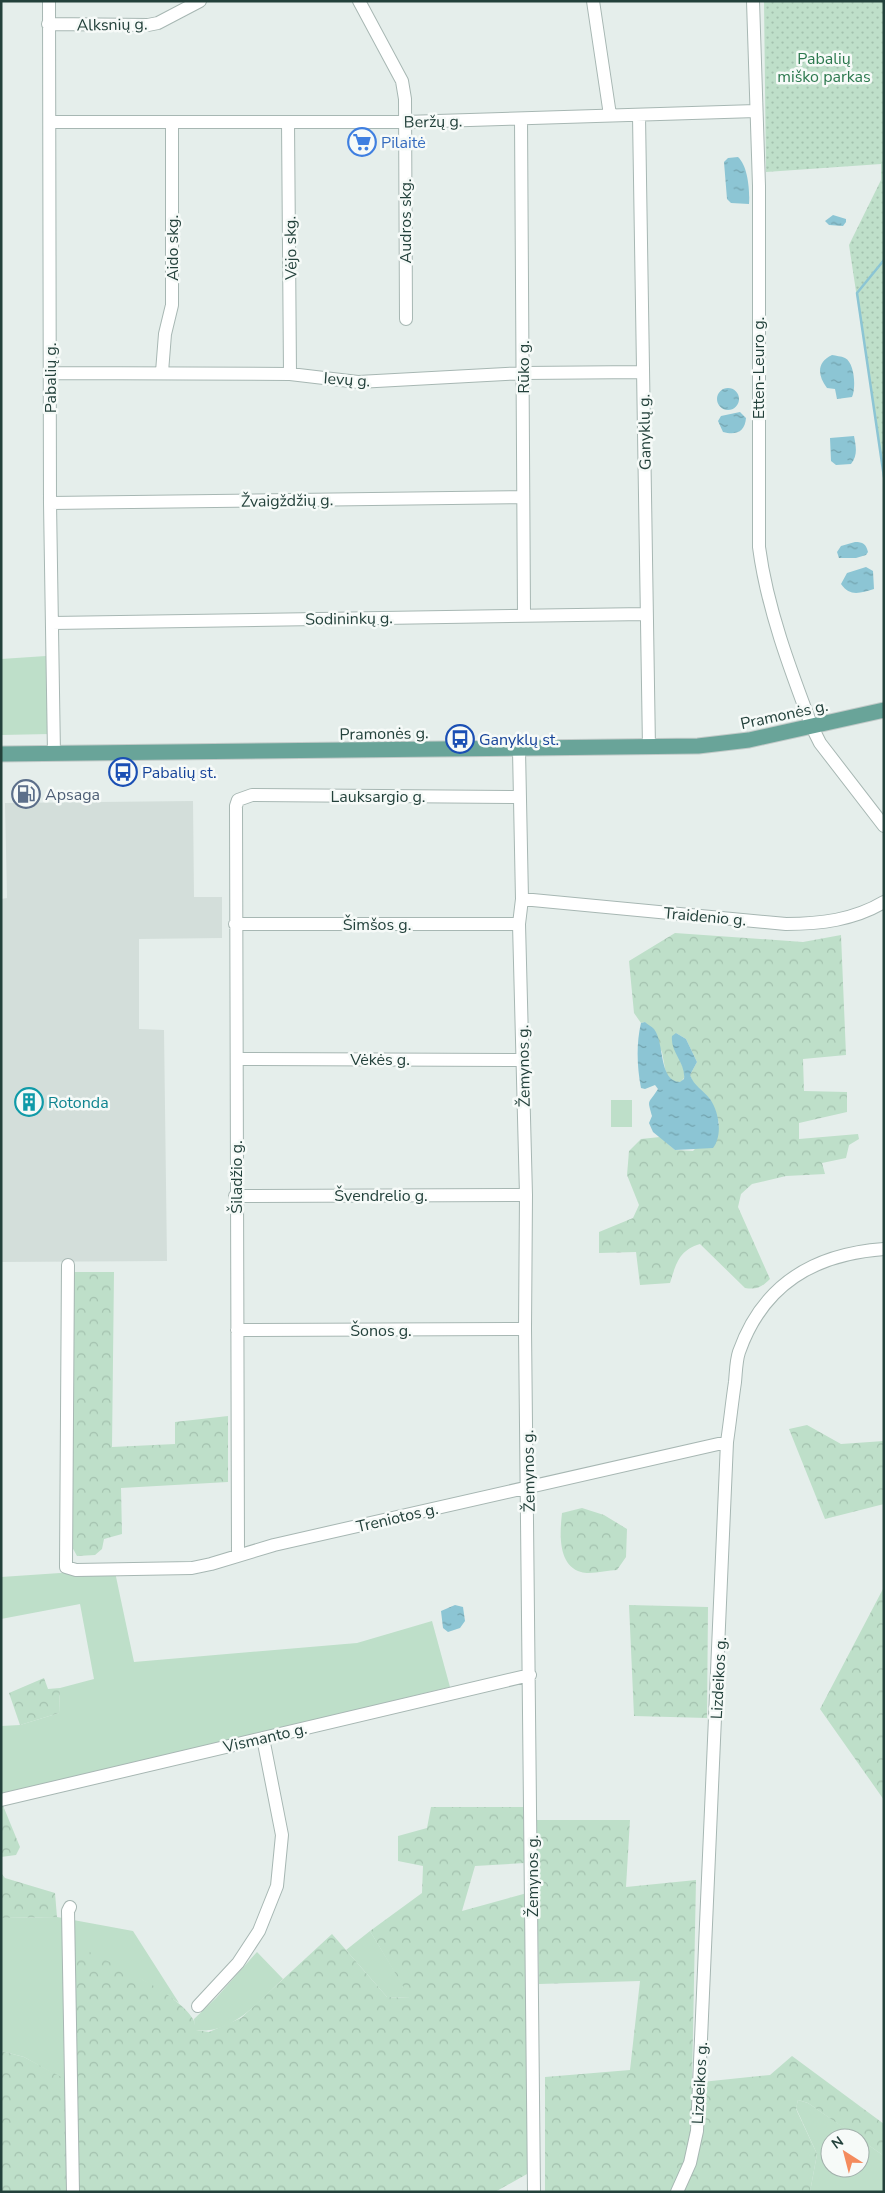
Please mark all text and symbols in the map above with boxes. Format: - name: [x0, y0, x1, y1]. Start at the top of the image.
- street label: Alksnių g.: [76, 13, 148, 37]
- park label: Pabalių miško parkas: [777, 48, 871, 88]
- street label: Beržų g.: [404, 110, 463, 134]
- supermarket icon: Pilaitė: [347, 127, 377, 157]
- place label: Pilaitė: [381, 132, 426, 154]
- street label: Audros skg.: [395, 179, 417, 263]
- street label: Aido skg.: [162, 215, 184, 281]
- street label: Vėjo skg.: [279, 216, 303, 281]
- street label: Etten-Leuro g.: [748, 317, 770, 419]
- street label: Rūko g.: [513, 340, 535, 394]
- street label: Pabalių g.: [40, 343, 62, 413]
- street label: Ievų g.: [323, 367, 371, 393]
- street label: Ganyklų g.: [633, 394, 657, 470]
- street label: Žvaigždžių g.: [241, 489, 333, 513]
- street label: Sodininkų g.: [305, 607, 393, 631]
- street label: Pramonės g.: [738, 695, 830, 735]
- street label: Pramonės g.: [339, 722, 429, 746]
- bus stop icon: Ganyklų st.: [445, 724, 475, 754]
- place label: Ganyklų st.: [479, 729, 559, 751]
- bus stop icon: Pabalių st.: [108, 757, 138, 787]
- place label: Pabalių st.: [142, 762, 217, 784]
- fuel station icon: Apsaga: [11, 779, 41, 809]
- place label: Apsaga: [45, 784, 100, 806]
- street label: Lauksargio g.: [331, 786, 425, 808]
- street label: Traidenio g.: [663, 902, 747, 932]
- street label: Šimšos g.: [343, 914, 411, 936]
- street label: Žemynos g.: [512, 1025, 536, 1107]
- street label: Vėkės g.: [349, 1049, 410, 1071]
- building icon: Rotonda: [14, 1087, 44, 1117]
- place label: Rotonda: [48, 1092, 109, 1114]
- street label: Šiladžio g.: [226, 1140, 248, 1214]
- street label: Švendrelio g.: [334, 1185, 428, 1207]
- street label: Šonos g.: [350, 1320, 412, 1342]
- street label: Žemynos g.: [517, 1430, 541, 1512]
- street label: Treniotos g.: [354, 1498, 440, 1538]
- street label: Lizdeikos g.: [706, 1636, 732, 1720]
- street label: Vismanto g.: [220, 1718, 309, 1759]
- street label: Žemynos g.: [522, 1835, 544, 1917]
- street label: Lizdeikos g.: [687, 2041, 713, 2125]
- north arrow: [820, 2128, 870, 2178]
- text: N: [828, 2132, 847, 2154]

